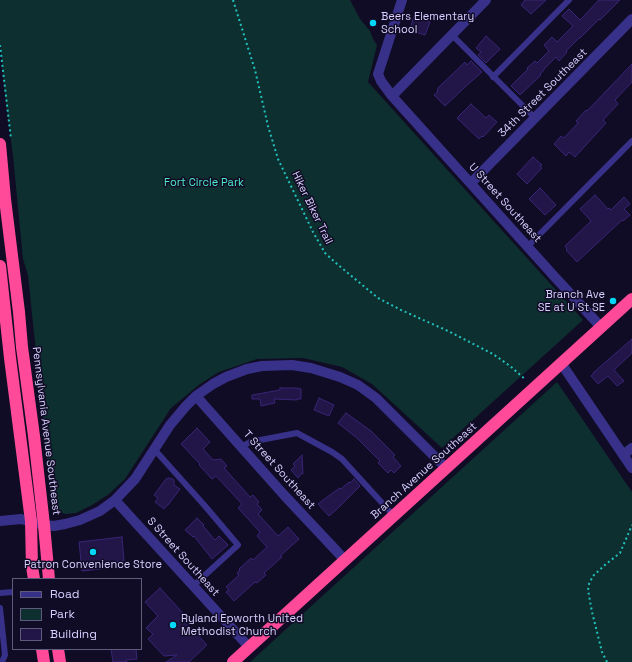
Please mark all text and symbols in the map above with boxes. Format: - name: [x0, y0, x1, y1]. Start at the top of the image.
- place label: Beers Elementary School: [381, 10, 474, 36]
- marker: Beers Elementary School: [368, 18, 378, 28]
- street label: 34th Street Southeast: [496, 46, 590, 140]
- street label: U Street Southeast: [466, 161, 544, 245]
- street label: Hiker Biker Trail: [289, 169, 335, 247]
- park label: Fort Circle Park: [164, 176, 244, 190]
- place label: Branch Ave SE at U St SE: [538, 288, 605, 314]
- marker: Branch Ave SE at U St SE: [608, 296, 618, 306]
- street label: Pennsylvania Avenue Southeast: [29, 346, 63, 516]
- street label: Branch Avenue Southeast: [368, 420, 480, 522]
- street label: T Street Southeast: [240, 428, 318, 512]
- street label: S Street Southeast: [144, 515, 222, 599]
- marker: Patron Convenience Store: [88, 547, 98, 557]
- place label: Patron Convenience Store: [24, 558, 162, 572]
- legend: [12, 578, 142, 650]
- text: Road: [50, 586, 79, 602]
- text: Park: [50, 606, 75, 622]
- place label: Ryland Epworth United Methodist Church: [181, 612, 303, 638]
- marker: Ryland Epworth United Methodist Church: [168, 620, 178, 630]
- text: Building: [50, 626, 97, 642]

